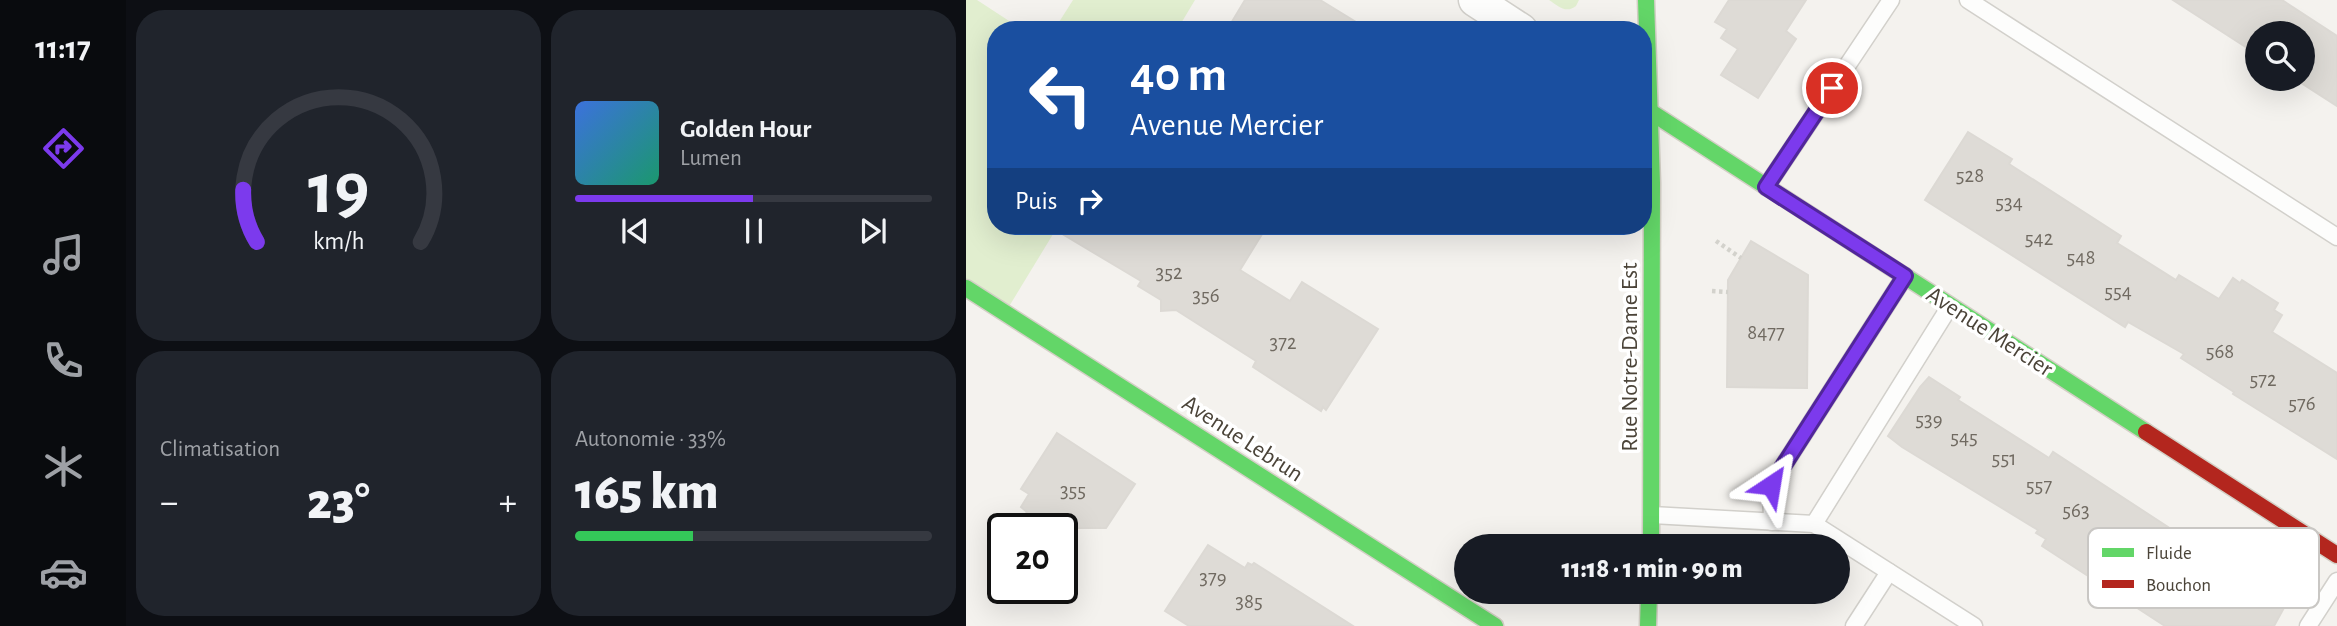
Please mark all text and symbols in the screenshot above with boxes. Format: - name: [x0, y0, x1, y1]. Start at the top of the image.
- map controls: [2245, 21, 2315, 91]
- button: search: [2245, 21, 2315, 91]
- text: 11:17: [35, 32, 91, 64]
- icon: left: [1015, 49, 1106, 140]
- text: 40 m: [1130, 51, 1227, 100]
- pin: [1802, 58, 1862, 118]
- icon: arrive: [1813, 69, 1851, 107]
- text: Avenue Mercier: [1130, 109, 1323, 141]
- text: Golden Hour: [680, 116, 811, 142]
- icon: directions: [39, 124, 88, 173]
- text: Lumen: [680, 147, 742, 170]
- text: 19: [308, 154, 369, 227]
- house number: 528: [1956, 165, 1984, 186]
- icon: right: [1071, 182, 1109, 220]
- text: Puis: [1015, 188, 1057, 214]
- house number: 534: [1995, 192, 2023, 213]
- icon: previous: [616, 212, 654, 250]
- icon: pause: [735, 212, 773, 250]
- icon: next: [854, 212, 892, 250]
- house number: 542: [2025, 228, 2053, 249]
- text: km/h: [313, 229, 364, 254]
- icon: music: [39, 230, 88, 279]
- house number: 548: [2067, 247, 2095, 268]
- house number: 352: [1156, 262, 1183, 283]
- street label: Rue Notre-Dame Est: [1618, 262, 1642, 452]
- house number: 554: [2104, 281, 2132, 302]
- street label: Avenue Mercier: [1922, 282, 2057, 382]
- house number: 356: [1192, 285, 1220, 306]
- house number: 8477: [1747, 322, 1785, 343]
- house number: 372: [1270, 332, 1296, 353]
- icon: phone: [39, 336, 88, 385]
- house number: 568: [2206, 341, 2234, 362]
- house number: 572: [2249, 369, 2277, 390]
- street label: Avenue Lebrun: [1178, 391, 1307, 487]
- house number: 576: [2288, 393, 2316, 414]
- house number: 539: [1915, 409, 1943, 430]
- house number: 545: [1950, 427, 1978, 448]
- text: Autonomie · 33%: [575, 428, 726, 451]
- text: Climatisation: [160, 438, 280, 461]
- icon: climate: [39, 442, 88, 491]
- position arrow: [1734, 448, 1808, 522]
- house number: 551: [1992, 448, 2016, 469]
- text: 165 km: [575, 466, 719, 518]
- house number: 557: [2026, 475, 2052, 496]
- text: 23°: [307, 476, 370, 528]
- house number: 355: [1060, 480, 1086, 501]
- text: −: [160, 484, 178, 522]
- text: +: [499, 484, 517, 522]
- house number: 563: [2062, 500, 2090, 521]
- speed limit sign: 20: [987, 513, 1078, 604]
- legend: [2088, 528, 2319, 608]
- text: Fluide: [2146, 544, 2192, 563]
- icon: car: [39, 548, 88, 597]
- text: 11:18 · 1 min · 90 m: [1562, 556, 1743, 582]
- house number: 379: [1199, 567, 1227, 588]
- text: Bouchon: [2146, 576, 2211, 595]
- house number: 385: [1235, 591, 1263, 612]

